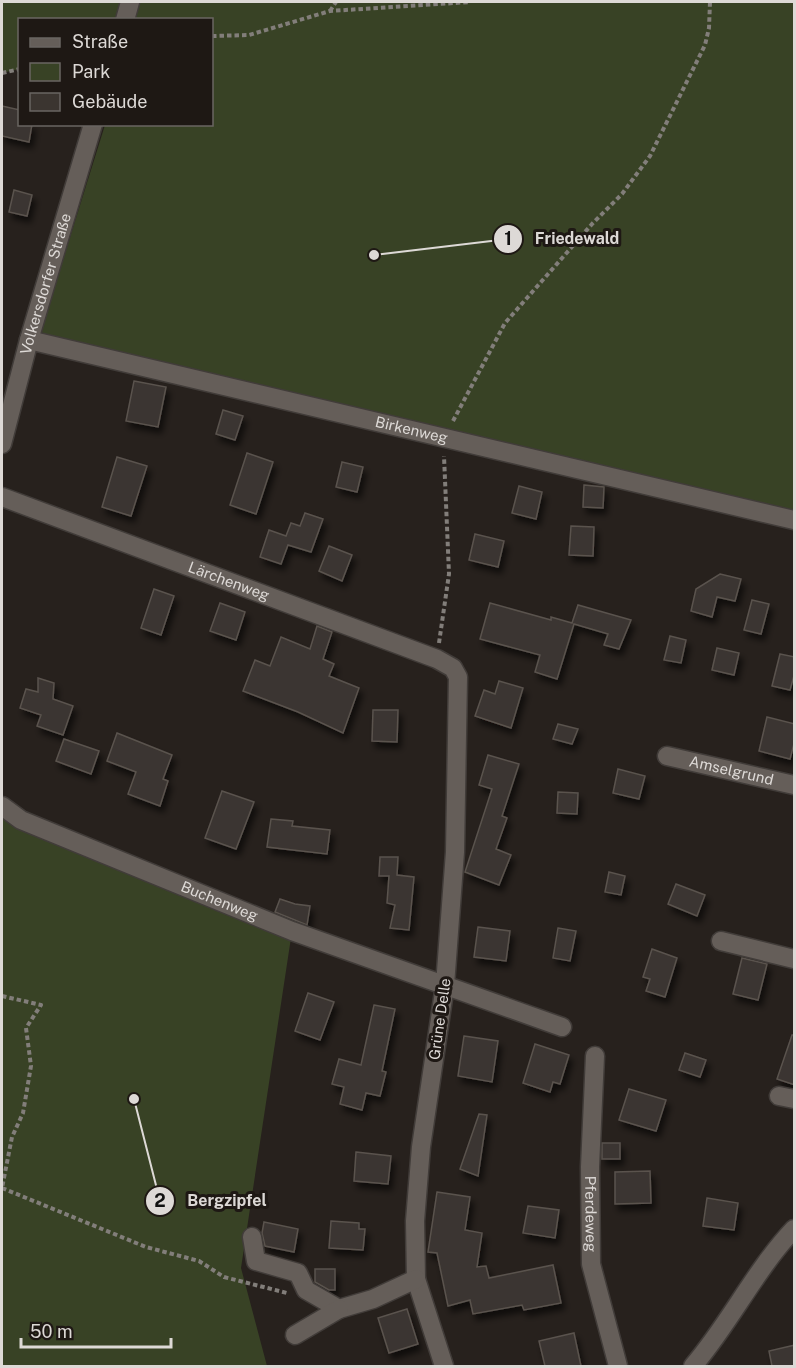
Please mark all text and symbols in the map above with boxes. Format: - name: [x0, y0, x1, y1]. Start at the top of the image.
- legend: [18, 18, 213, 126]
- text: Straße: [72, 31, 128, 52]
- text: Park: [72, 61, 110, 82]
- text: Gebäude: [72, 91, 147, 112]
- street label: Volkersdorfer Straße: [17, 211, 74, 356]
- callout: Friedewald: [493, 222, 631, 256]
- text: 1: [504, 228, 512, 249]
- text: Friedewald: [535, 229, 619, 248]
- street label: Birkenweg: [374, 413, 450, 446]
- street label: Lärchenweg: [186, 558, 272, 604]
- street label: Amselgrund: [688, 752, 775, 788]
- street label: Buchenweg: [179, 877, 261, 924]
- street label: Grüne Delle: [425, 977, 454, 1061]
- street label: Pferdeweg: [582, 1176, 600, 1252]
- callout: Bergzipfel: [145, 1184, 279, 1218]
- text: 2: [154, 1190, 166, 1211]
- text: Bergzipfel: [187, 1191, 267, 1210]
- scale bar: [21, 1311, 171, 1349]
- text: 50 m: [30, 1321, 73, 1342]

